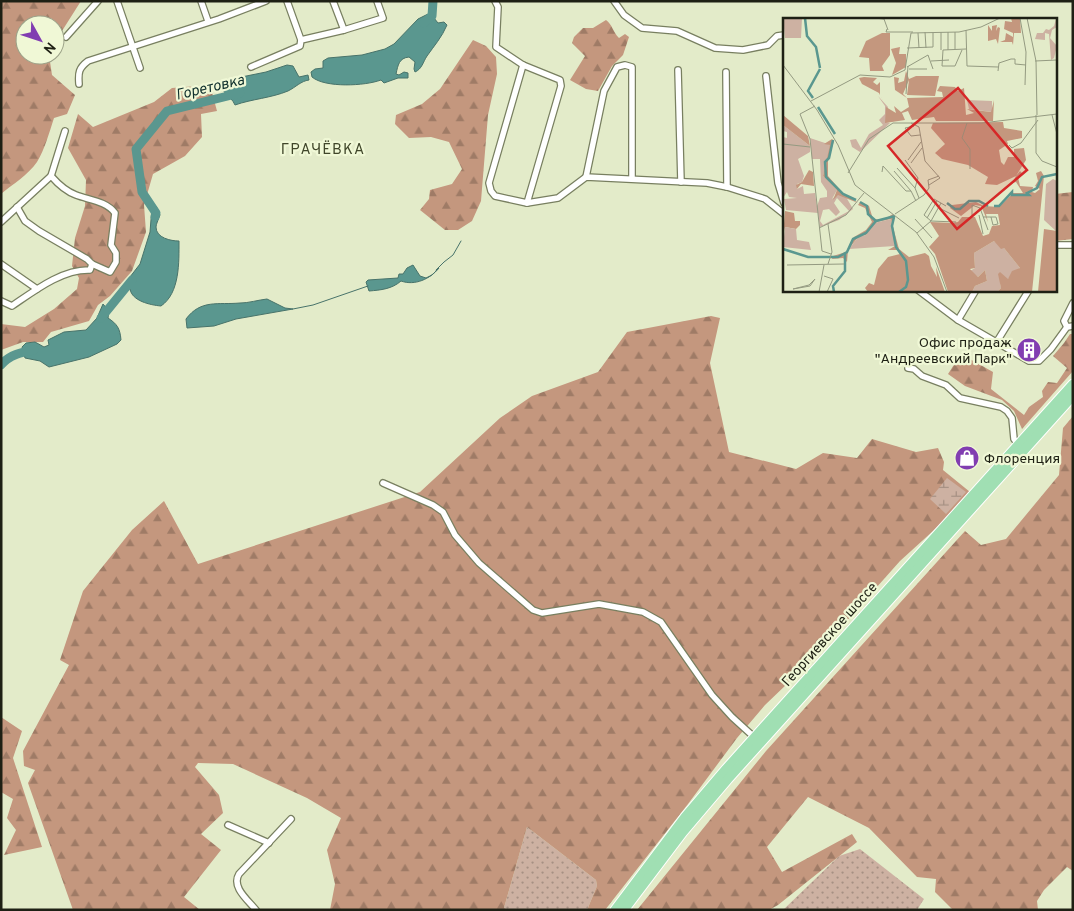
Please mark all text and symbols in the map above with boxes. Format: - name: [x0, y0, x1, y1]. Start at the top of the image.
- north arrow: [15, 15, 65, 65]
- inset map: [783, 18, 1056, 291]
- text: N: [39, 38, 59, 57]
- water label: Горетовка: [174, 71, 247, 106]
- district label: ГРАЧЁВКА: [281, 140, 365, 160]
- place label: Офис продаж "Андреевский Парк": [875, 335, 1012, 368]
- building icon: Офис продаж "Андреевский Парк": [1016, 337, 1042, 363]
- shop icon: Флоренция: [954, 445, 980, 471]
- place label: Флоренция: [984, 451, 1060, 468]
- street label: Георгиевское шоссе: [779, 579, 881, 691]

